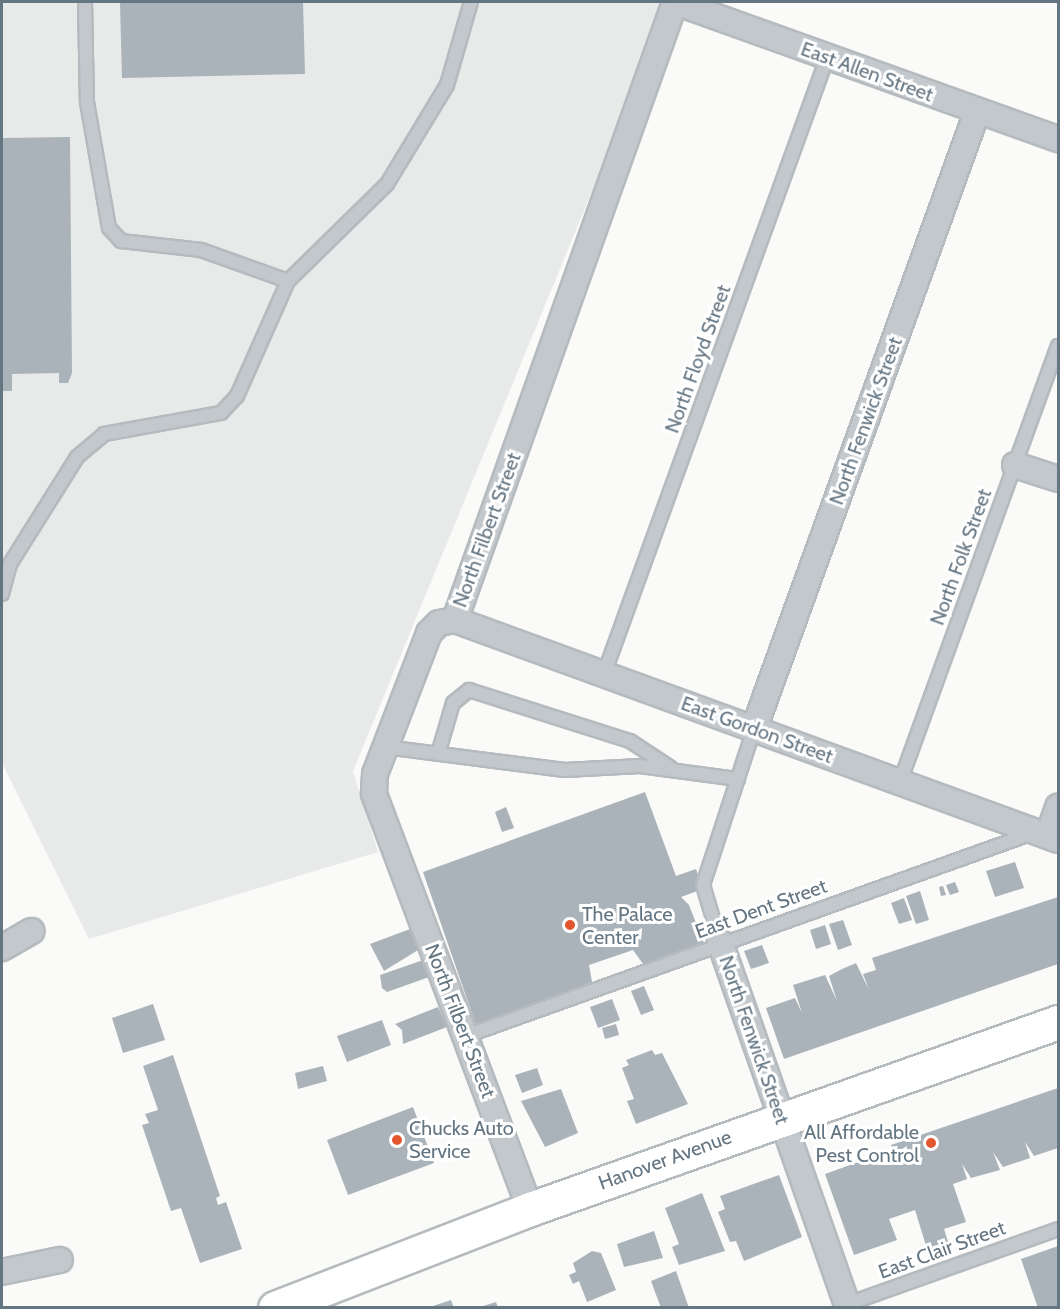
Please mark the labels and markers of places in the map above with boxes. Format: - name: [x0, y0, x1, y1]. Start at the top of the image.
- place label: The Palace Center: [582, 902, 672, 949]
- marker: The Palace Center: [563, 918, 577, 932]
- place label: Chucks Auto Service: [409, 1116, 514, 1163]
- place label: All Affordable Pest Control: [804, 1120, 919, 1167]
- marker: Chucks Auto Service: [390, 1133, 404, 1147]
- marker: All Affordable Pest Control: [924, 1136, 938, 1150]

